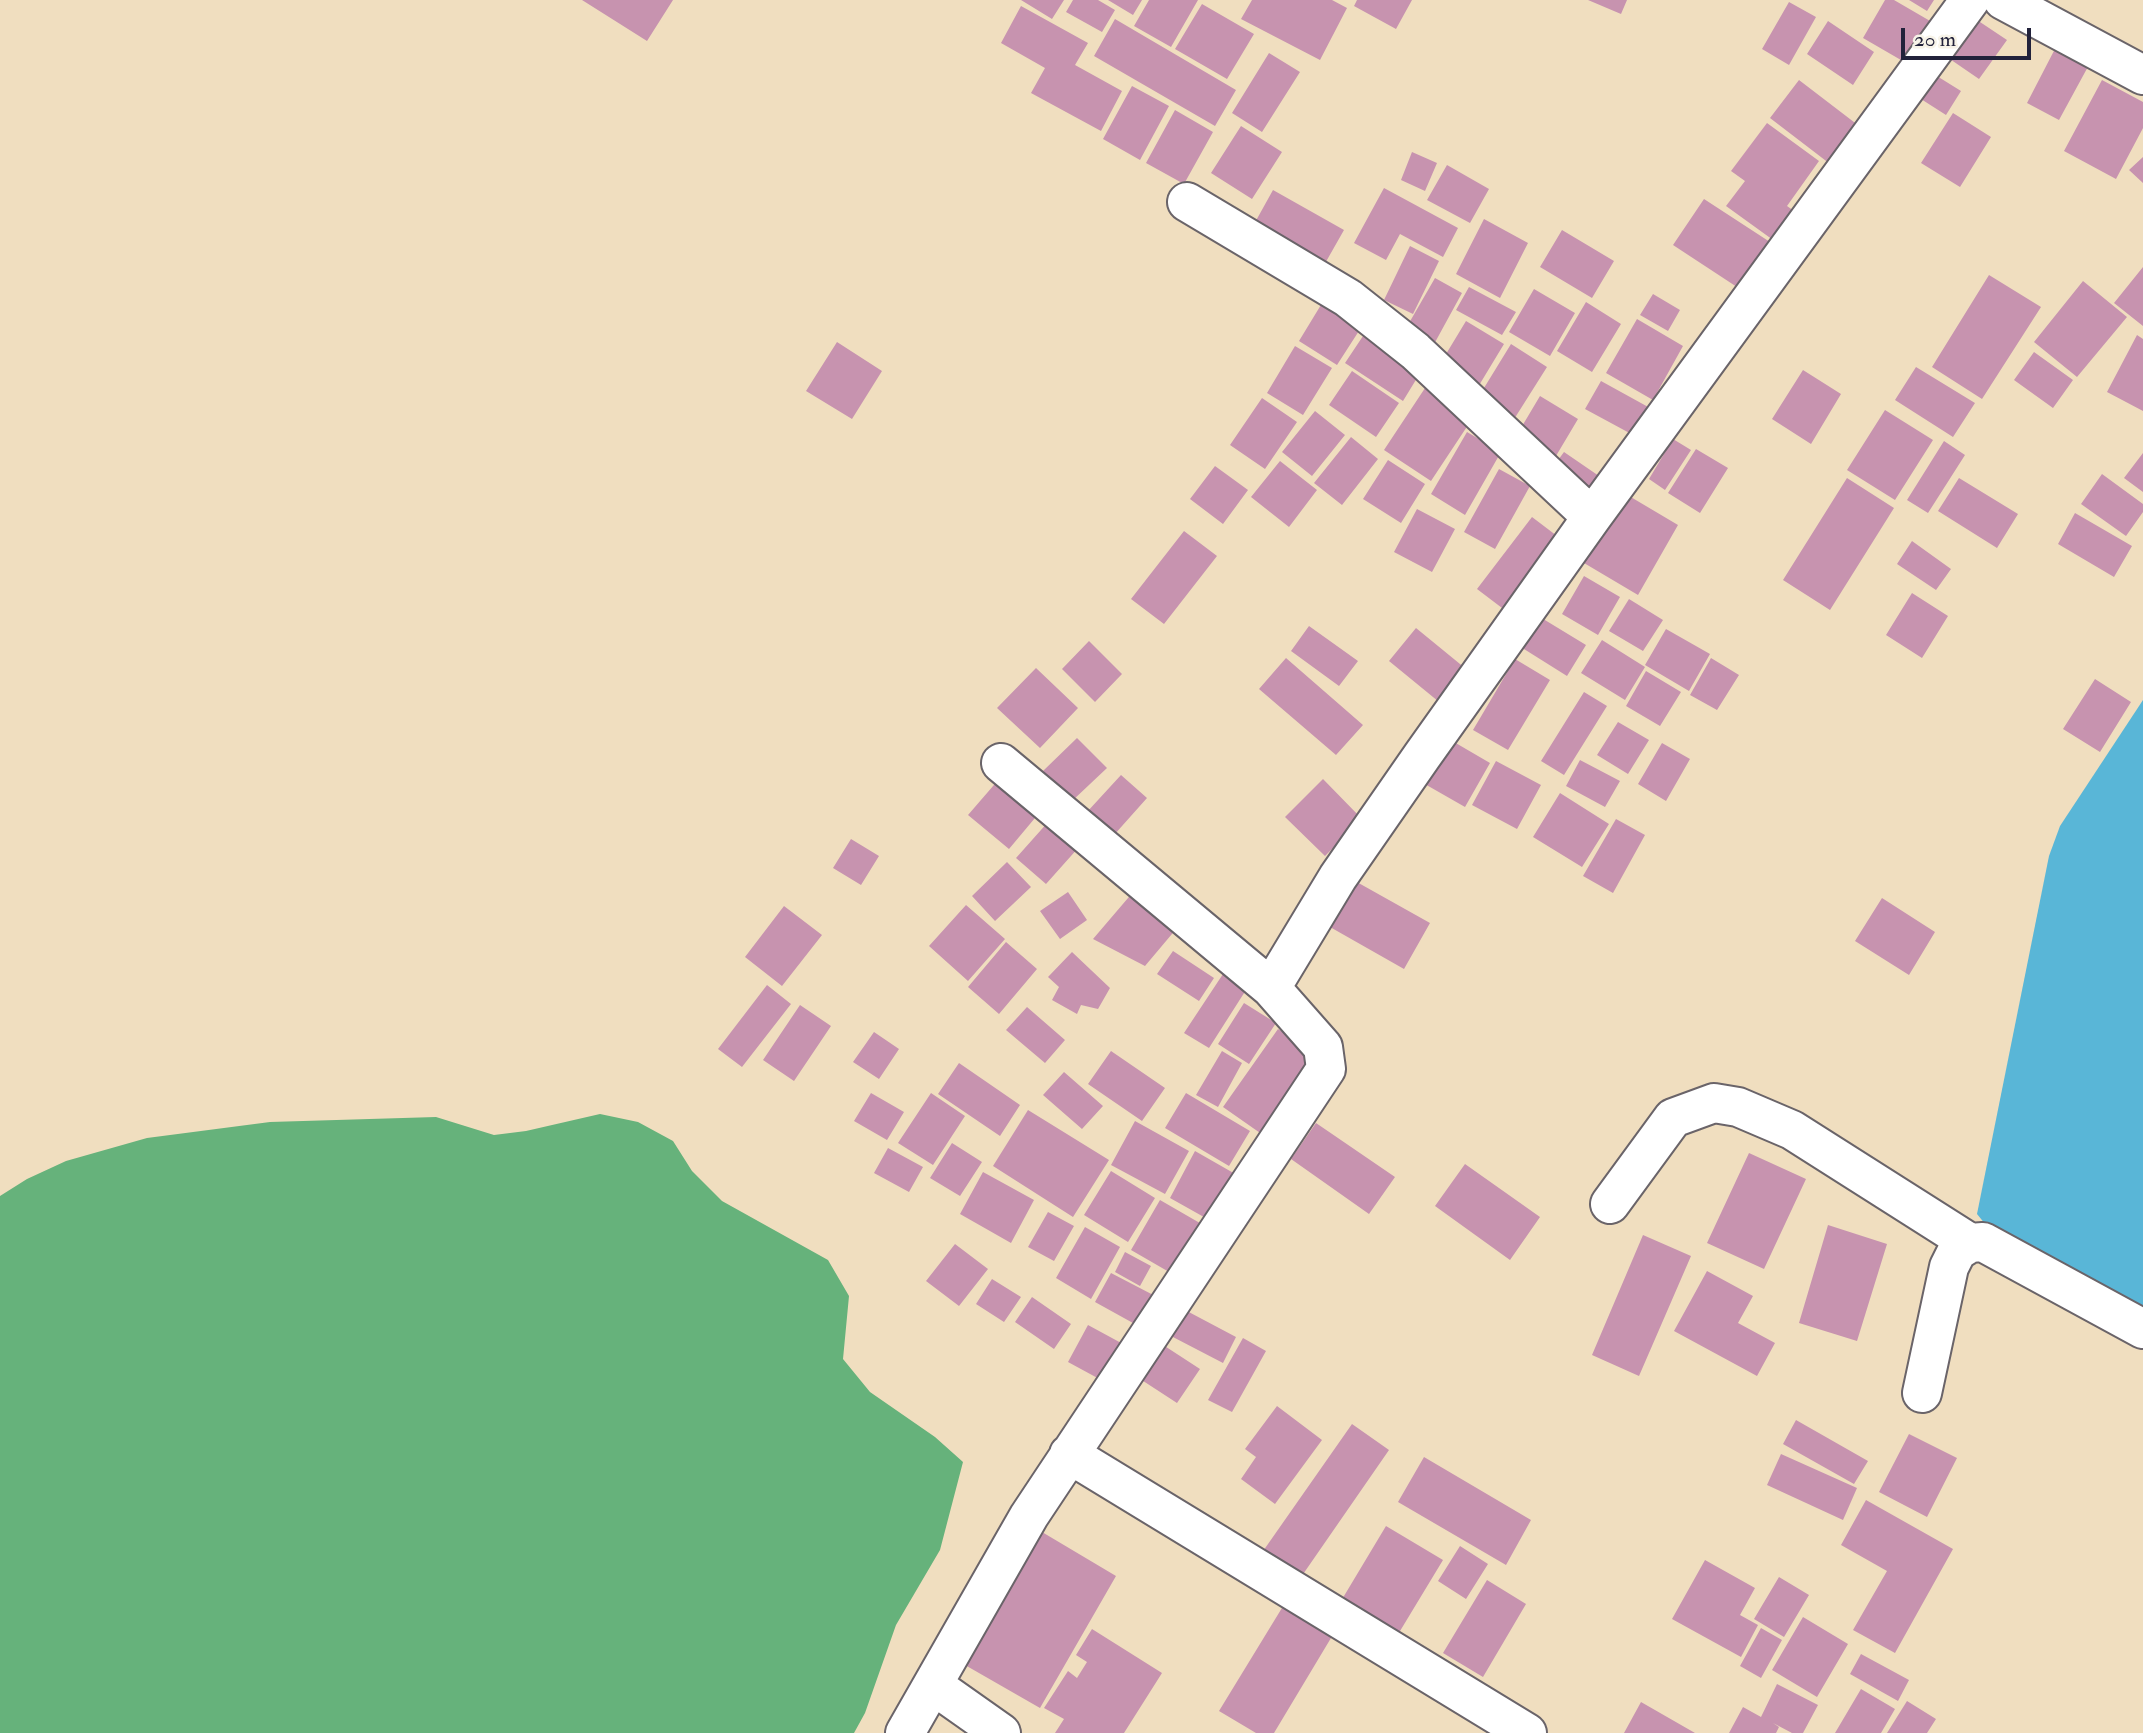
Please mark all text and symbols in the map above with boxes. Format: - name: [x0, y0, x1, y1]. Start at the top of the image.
- scale bar: [1905, 14, 2035, 58]
- text: 20 m: [1914, 26, 1956, 53]

